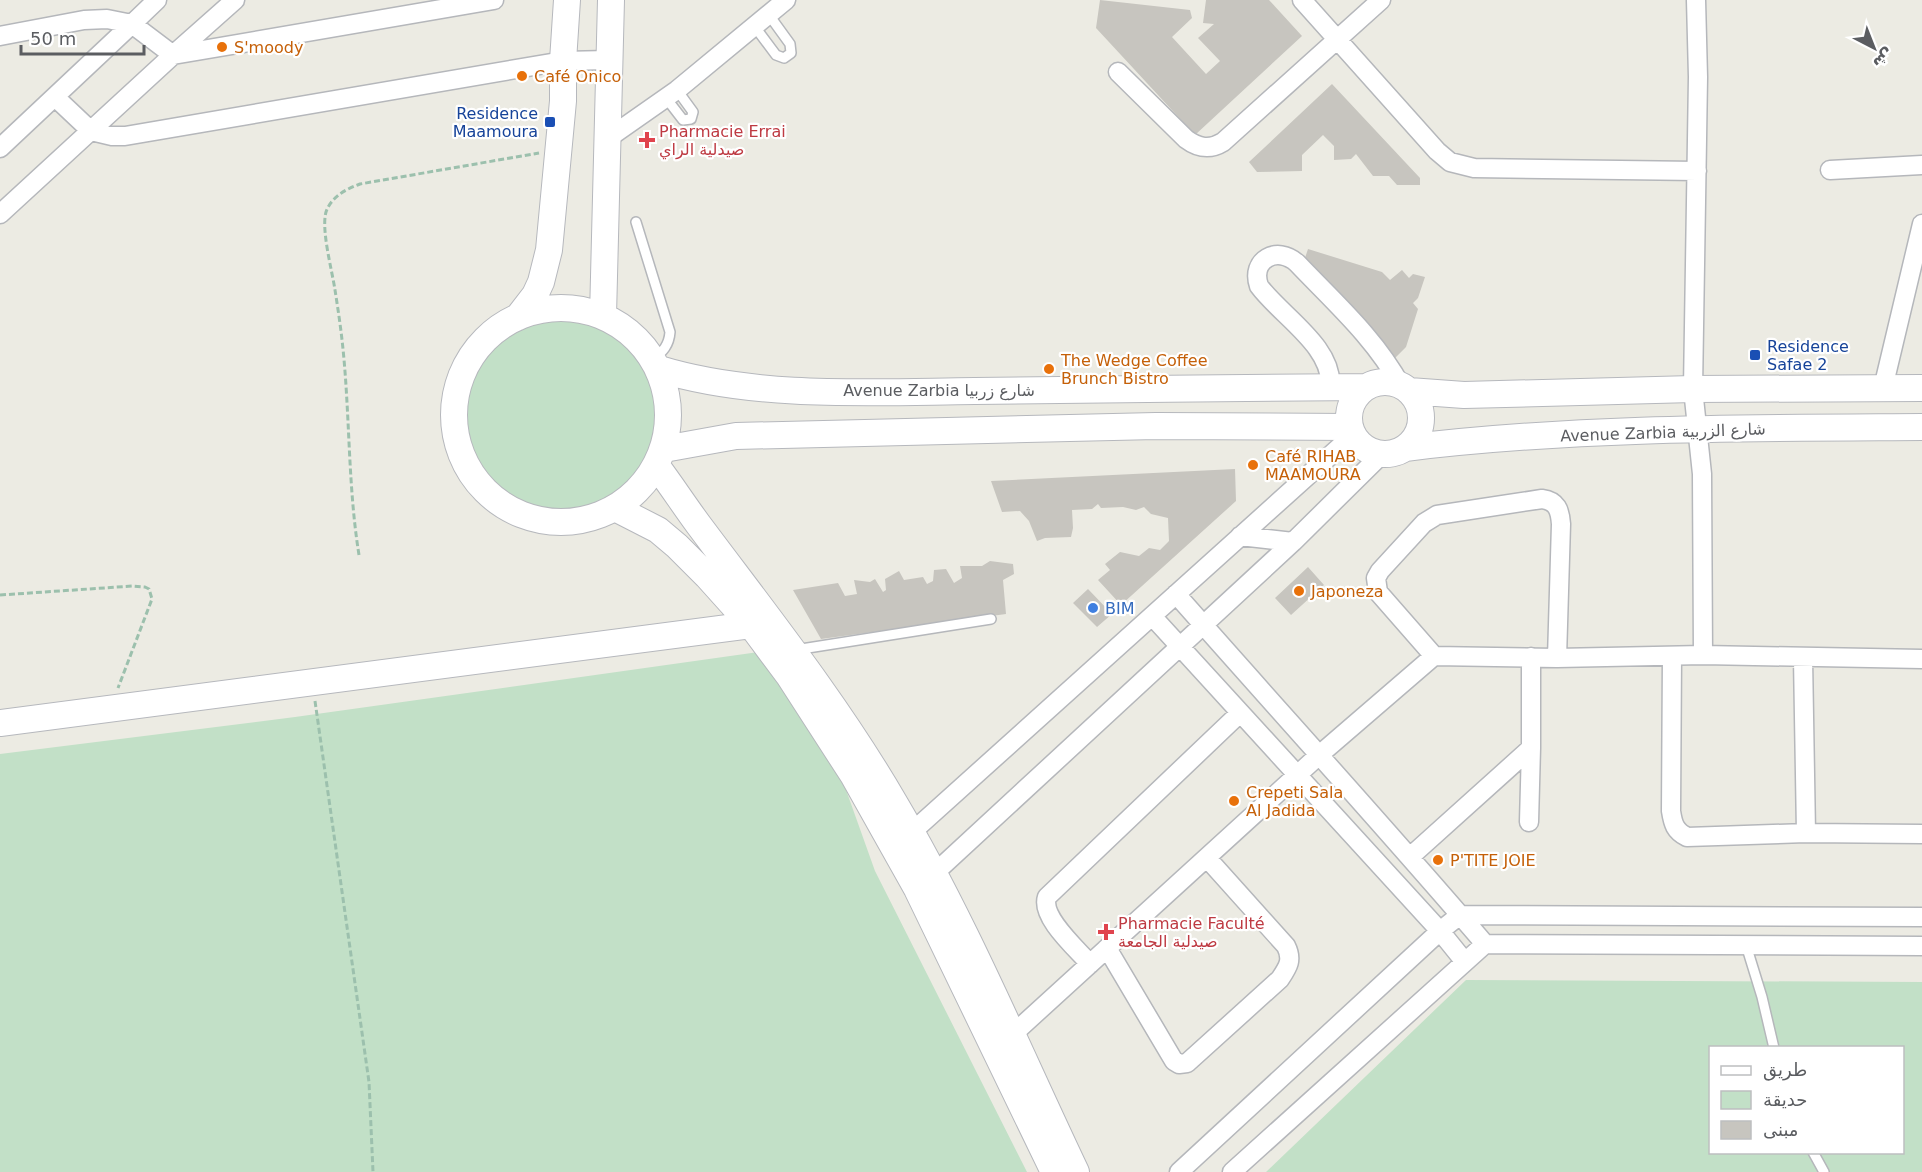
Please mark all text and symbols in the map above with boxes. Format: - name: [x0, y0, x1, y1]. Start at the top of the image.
- scale bar: [21, 18, 144, 56]
- north arrow: [1844, 18, 1904, 78]
- text: 50 m: [30, 28, 76, 49]
- place label: S'moody: [234, 38, 303, 57]
- marker: S'moody: [215, 40, 229, 54]
- text: ش: [1869, 44, 1898, 73]
- place label: Café Onico: [534, 67, 621, 86]
- marker: Café Onico: [515, 69, 529, 83]
- place label: Residence Maamoura: [453, 104, 538, 141]
- marker: Residence Maamoura: [543, 115, 557, 129]
- place label: Pharmacie Errai صيدلية الراي: [659, 122, 786, 160]
- marker: Pharmacie Errai صيدلية الراي: [640, 133, 654, 147]
- place label: Residence Safae 2: [1767, 337, 1849, 374]
- marker: Residence Safae 2: [1748, 348, 1762, 362]
- place label: The Wedge Coffee Brunch Bistro: [1060, 351, 1207, 388]
- marker: The Wedge Coffee Brunch Bistro: [1042, 362, 1056, 376]
- street label: Avenue Zarbia شارع زربيا: [843, 381, 1035, 401]
- street label: Avenue Zarbia شارع الزربية: [1560, 419, 1766, 447]
- place label: Café RIHAB MAAMOURA: [1265, 447, 1361, 484]
- marker: Café RIHAB MAAMOURA: [1246, 458, 1260, 472]
- place label: Japoneza: [1310, 582, 1384, 601]
- marker: Japoneza: [1292, 584, 1306, 598]
- place label: BIM: [1105, 599, 1135, 618]
- marker: BIM: [1086, 601, 1100, 615]
- place label: Crepeti Sala Al Jadida: [1246, 783, 1343, 820]
- marker: Crepeti Sala Al Jadida: [1227, 794, 1241, 808]
- place label: P'TITE JOIE: [1450, 851, 1536, 870]
- marker: P'TITE JOIE: [1431, 853, 1445, 867]
- place label: Pharmacie Faculté صيدلية الجامعة: [1118, 914, 1265, 951]
- marker: Pharmacie Faculté صيدلية الجامعة: [1099, 925, 1113, 939]
- legend: [1709, 1046, 1904, 1154]
- text: طريق: [1763, 1059, 1807, 1081]
- text: حديقة: [1763, 1089, 1807, 1110]
- text: مبنى: [1763, 1119, 1799, 1140]

